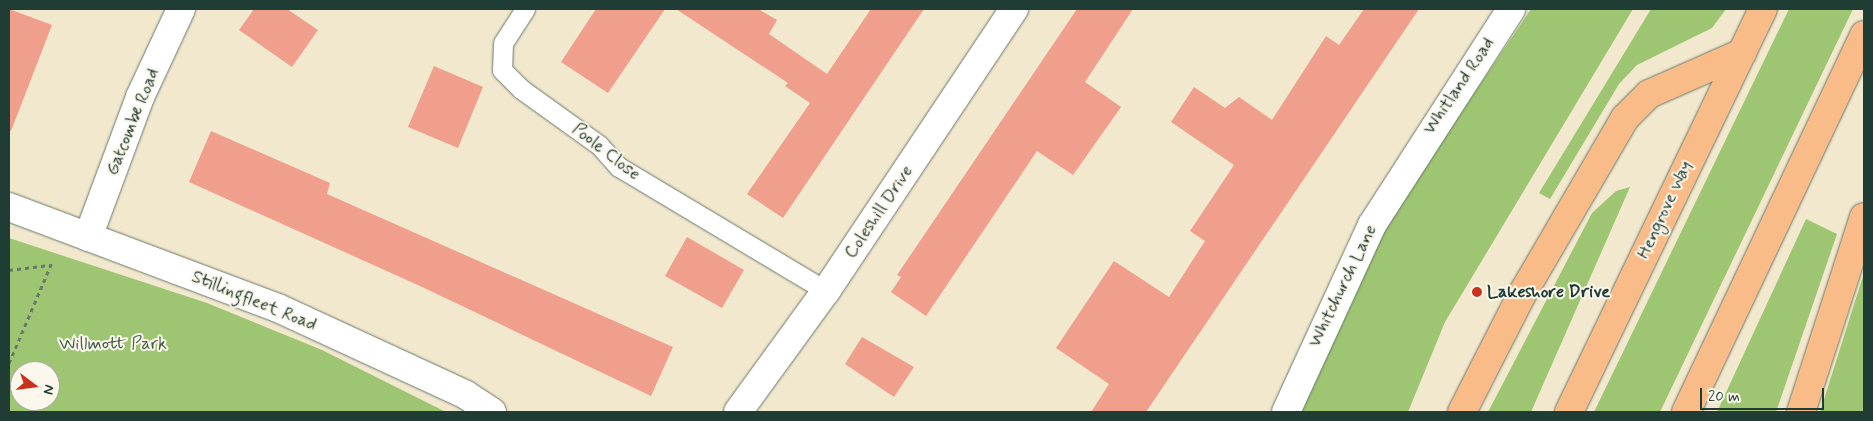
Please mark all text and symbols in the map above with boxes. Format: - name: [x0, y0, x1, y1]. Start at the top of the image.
- street label: Whitland Road: [1419, 33, 1499, 139]
- street label: Gatcombe Road: [102, 65, 164, 179]
- street label: Poole Close: [567, 119, 645, 185]
- street label: Hengrove Way: [1632, 156, 1698, 264]
- street label: Coleshill Drive: [840, 162, 918, 262]
- street label: Whitchurch Lane: [1304, 221, 1382, 351]
- street label: Stillingfleet Road: [188, 266, 320, 336]
- place label: Lakeshore Drive: [1487, 281, 1608, 303]
- marker: Lakeshore Drive: [1471, 286, 1483, 298]
- park label: Willmott Park: [59, 333, 167, 355]
- north arrow: [10, 361, 60, 411]
- scale bar: [1703, 378, 1827, 410]
- text: N: [39, 383, 58, 396]
- text: 20 m: [1708, 387, 1740, 407]

